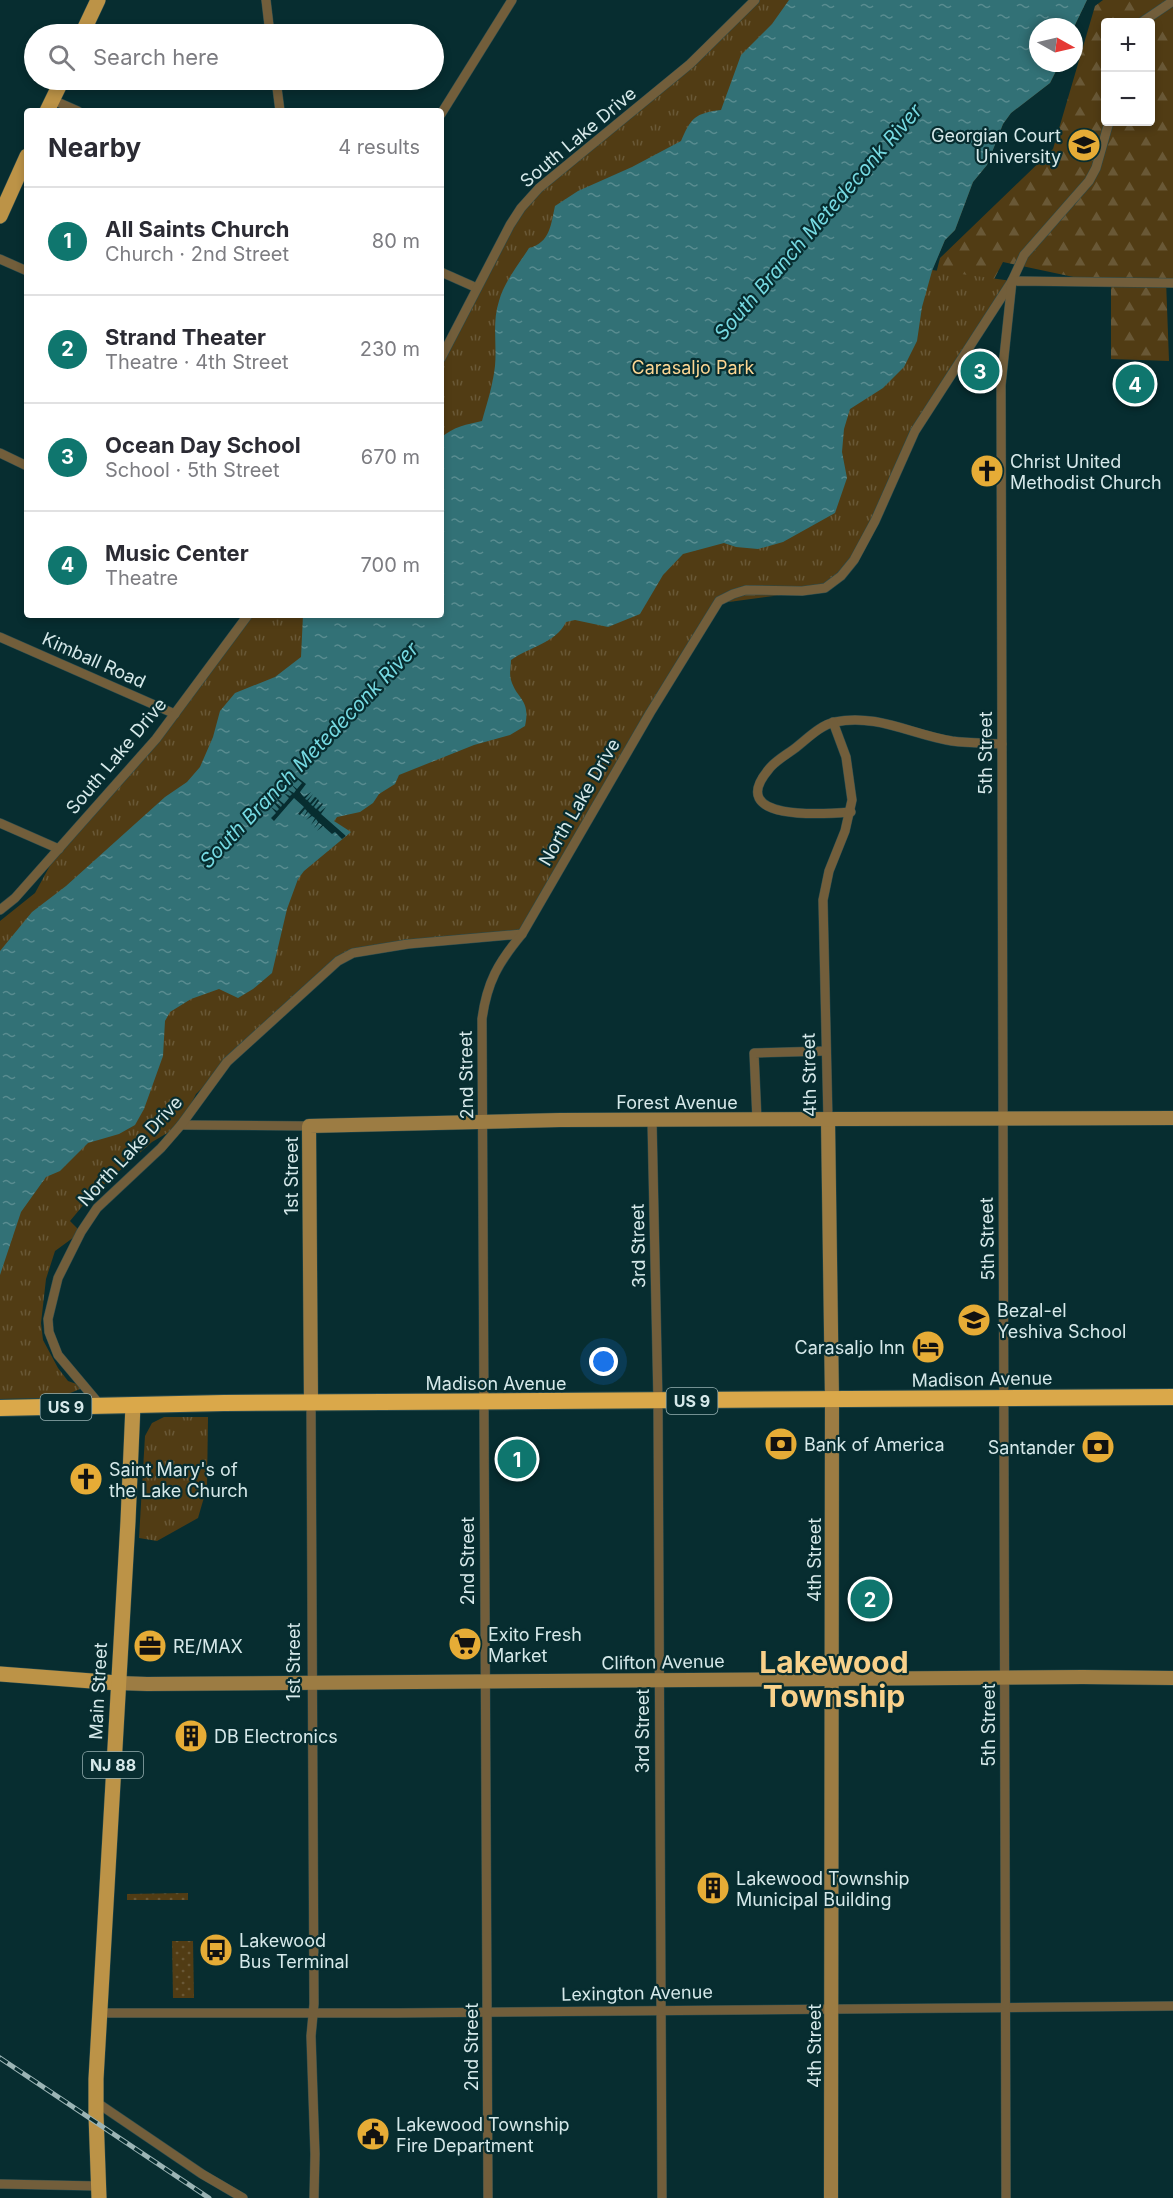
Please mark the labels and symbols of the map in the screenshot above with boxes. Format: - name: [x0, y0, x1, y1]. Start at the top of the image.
- north arrow: [1029, 18, 1083, 72]
- street label: South Lake Drive: [516, 82, 640, 192]
- water label: South Branch Metedeconk River: [709, 99, 927, 345]
- place label: Georgian Court University: [931, 125, 1061, 167]
- school or university icon: Georgian Court University: [1066, 127, 1102, 163]
- pin: 3: [960, 348, 1000, 394]
- park label: Carasaljo Park: [632, 357, 755, 378]
- pin: 4: [1116, 362, 1154, 406]
- place label: Christ United Methodist Church: [1010, 451, 1162, 493]
- church icon: Christ United Methodist Church: [969, 453, 1005, 489]
- street label: Kimball Road: [39, 628, 149, 692]
- water label: South Branch Metedeconk River: [195, 637, 424, 873]
- street label: South Lake Drive: [61, 694, 171, 818]
- street label: 5th Street: [975, 711, 996, 795]
- street label: North Lake Drive: [534, 735, 624, 869]
- street label: 2nd Street: [455, 1030, 477, 1119]
- street label: 4th Street: [798, 1033, 820, 1117]
- street label: North Lake Drive: [74, 1092, 186, 1210]
- street label: Forest Avenue: [616, 1092, 738, 1113]
- street label: 1st Street: [281, 1137, 302, 1215]
- street label: 5th Street: [976, 1197, 998, 1281]
- street label: 3rd Street: [627, 1203, 649, 1288]
- place label: Bezal-el Yeshiva School: [997, 1300, 1126, 1342]
- school or university icon: Bezal-el Yeshiva School: [956, 1302, 992, 1338]
- hotel icon: Carasaljo Inn: [910, 1329, 946, 1365]
- place label: Carasaljo Inn: [795, 1337, 905, 1358]
- your location: [589, 1347, 618, 1376]
- street label: Madison Avenue: [911, 1367, 1053, 1391]
- street label: Madison Avenue: [426, 1373, 566, 1394]
- road number: US 9: [666, 1388, 718, 1414]
- road number: US 9: [40, 1394, 92, 1420]
- bank icon: Bank of America: [763, 1426, 799, 1462]
- bank icon: Santander: [1080, 1429, 1116, 1465]
- place label: Bank of America: [804, 1434, 945, 1455]
- pin: 1: [498, 1436, 536, 1482]
- place label: Santander: [988, 1437, 1075, 1458]
- place label: Saint Mary's of the Lake Church: [109, 1459, 248, 1501]
- church icon: Saint Mary's of the Lake Church: [68, 1461, 104, 1497]
- street label: 2nd Street: [457, 1517, 478, 1605]
- street label: 4th Street: [804, 1518, 825, 1602]
- pin: 2: [850, 1576, 890, 1622]
- street label: 1st Street: [283, 1623, 304, 1701]
- place label: Exito Fresh Market: [488, 1624, 582, 1666]
- supermarket icon: Exito Fresh Market: [447, 1626, 483, 1662]
- office icon: RE/MAX: [132, 1628, 168, 1664]
- place label: RE/MAX: [173, 1636, 243, 1657]
- street label: Main Street: [85, 1642, 111, 1740]
- district label: Lakewood Township: [759, 1644, 909, 1714]
- street label: Clifton Avenue: [601, 1650, 725, 1674]
- street label: 5th Street: [978, 1683, 999, 1767]
- street label: 3rd Street: [632, 1689, 653, 1773]
- building icon: DB Electronics: [173, 1718, 209, 1754]
- place label: DB Electronics: [214, 1726, 338, 1747]
- road number: NJ 88: [83, 1752, 143, 1778]
- place label: Lakewood Township Municipal Building: [736, 1868, 910, 1910]
- building icon: Lakewood Township Municipal Building: [695, 1870, 731, 1906]
- place label: Lakewood Bus Terminal: [239, 1930, 349, 1972]
- bus stop icon: Lakewood Bus Terminal: [198, 1932, 234, 1968]
- street label: Lexington Avenue: [561, 1981, 713, 2005]
- street label: 2nd Street: [461, 2003, 482, 2091]
- street label: 4th Street: [804, 2004, 825, 2088]
- place label: Lakewood Township Fire Department: [396, 2114, 570, 2156]
- public building icon: Lakewood Township Fire Department: [355, 2116, 391, 2152]

